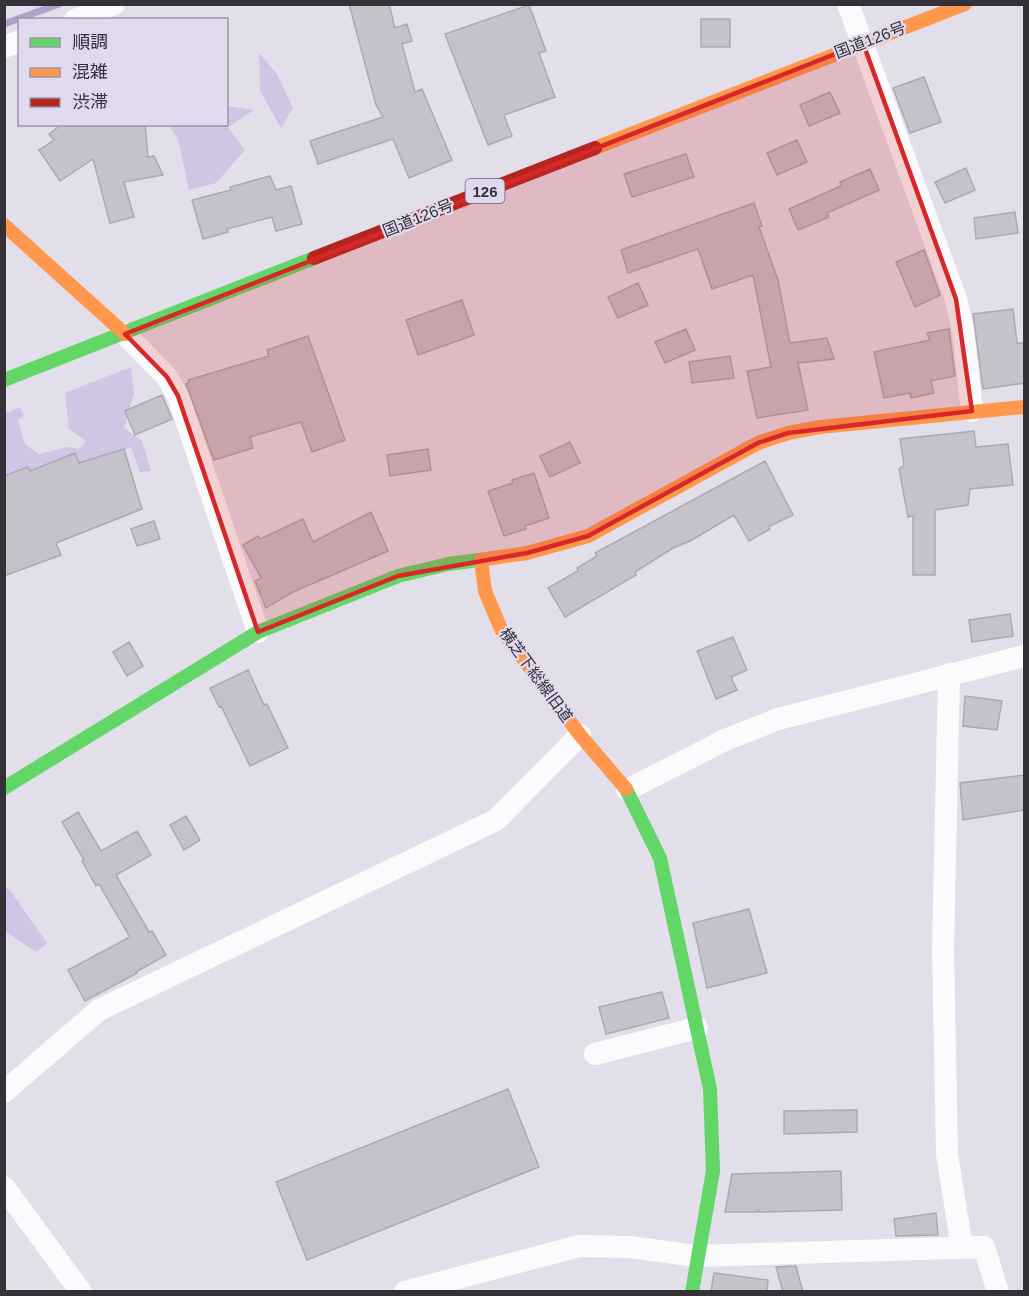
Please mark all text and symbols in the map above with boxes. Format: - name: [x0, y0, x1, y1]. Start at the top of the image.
- legend: [18, 18, 228, 126]
- street label: 国道126号: [832, 19, 908, 61]
- text: 順調: [72, 32, 108, 52]
- text: 混雑: [72, 62, 108, 82]
- text: 渋滞: [72, 92, 108, 112]
- road number: 126: [466, 179, 504, 203]
- street label: 国道126号: [380, 196, 456, 240]
- street label: 横芝下総線旧道: [496, 625, 576, 725]

